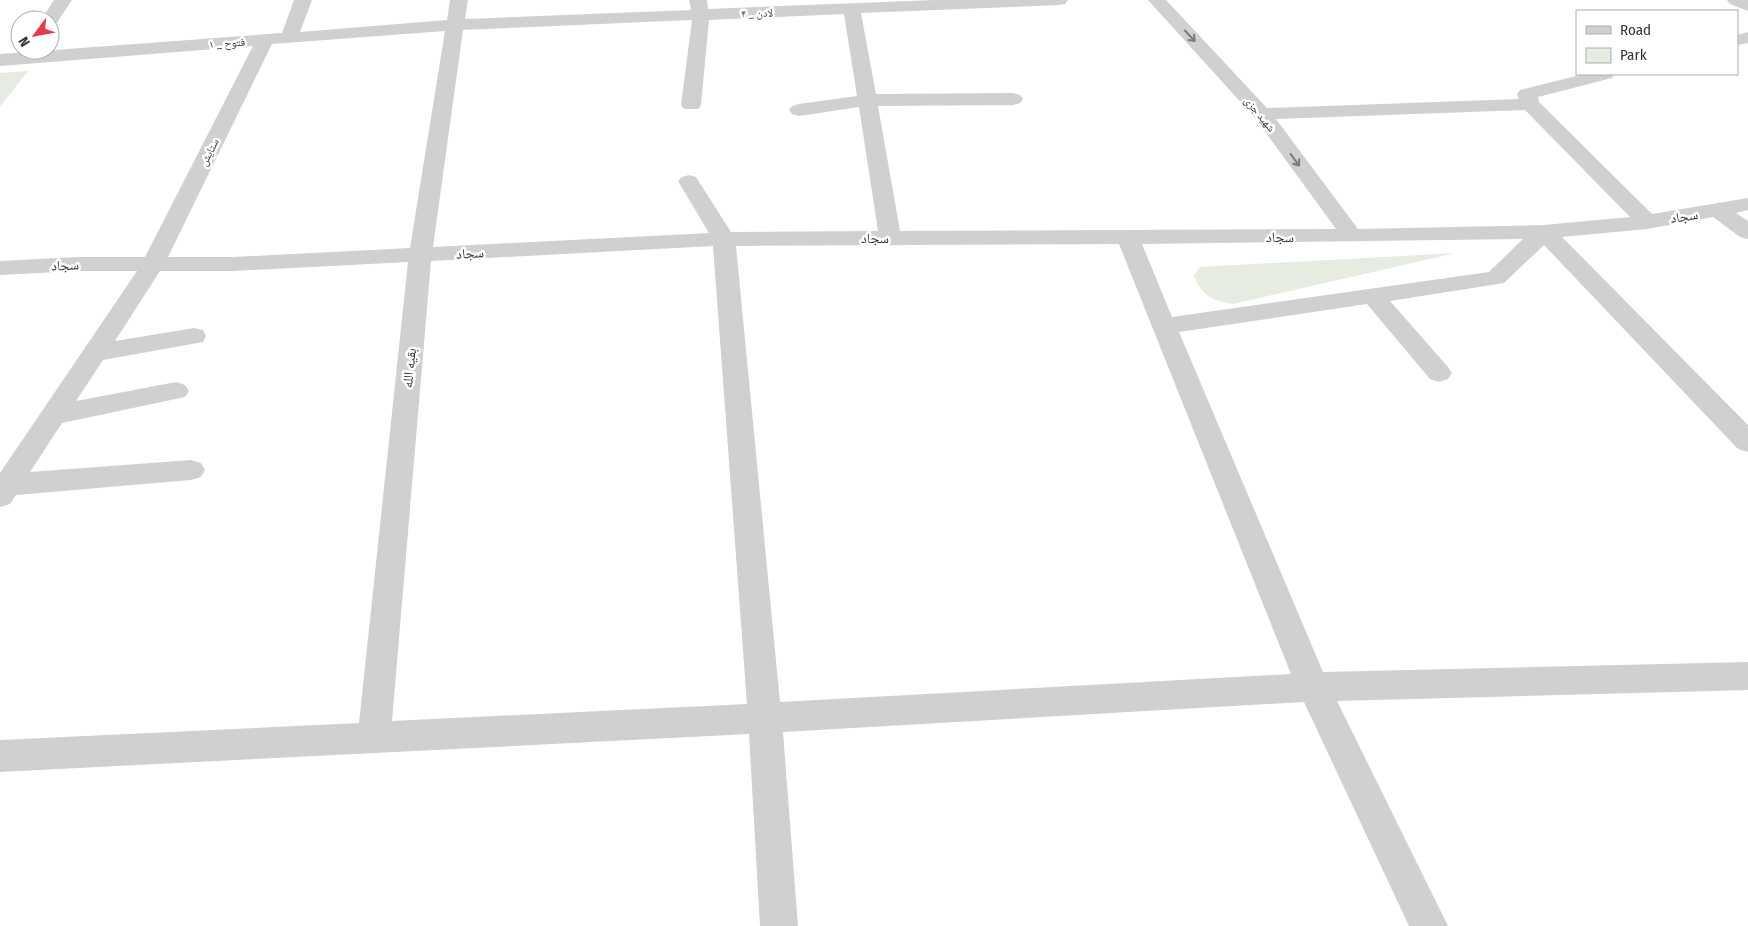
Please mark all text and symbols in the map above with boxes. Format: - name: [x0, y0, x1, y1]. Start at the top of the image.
- street label: لادن _ ۴: [741, 6, 774, 21]
- north arrow: [10, 10, 60, 60]
- legend: [1576, 10, 1738, 75]
- text: Road: [1620, 21, 1651, 39]
- one-way arrow: [1184, 29, 1196, 42]
- text: N: [15, 34, 34, 50]
- street label: فتوح _ ۱: [209, 36, 246, 51]
- text: Park: [1620, 46, 1647, 64]
- street label: شهید جزی: [1241, 94, 1278, 134]
- street label: ستایش: [197, 136, 222, 168]
- one-way arrow: [1290, 152, 1300, 166]
- street label: سجاد: [1669, 206, 1699, 227]
- street label: سجاد: [1266, 229, 1294, 246]
- street label: سجاد: [861, 230, 889, 247]
- street label: سجاد: [456, 244, 484, 263]
- street label: سجاد: [51, 257, 79, 274]
- street label: بقیه الله: [399, 347, 420, 389]

